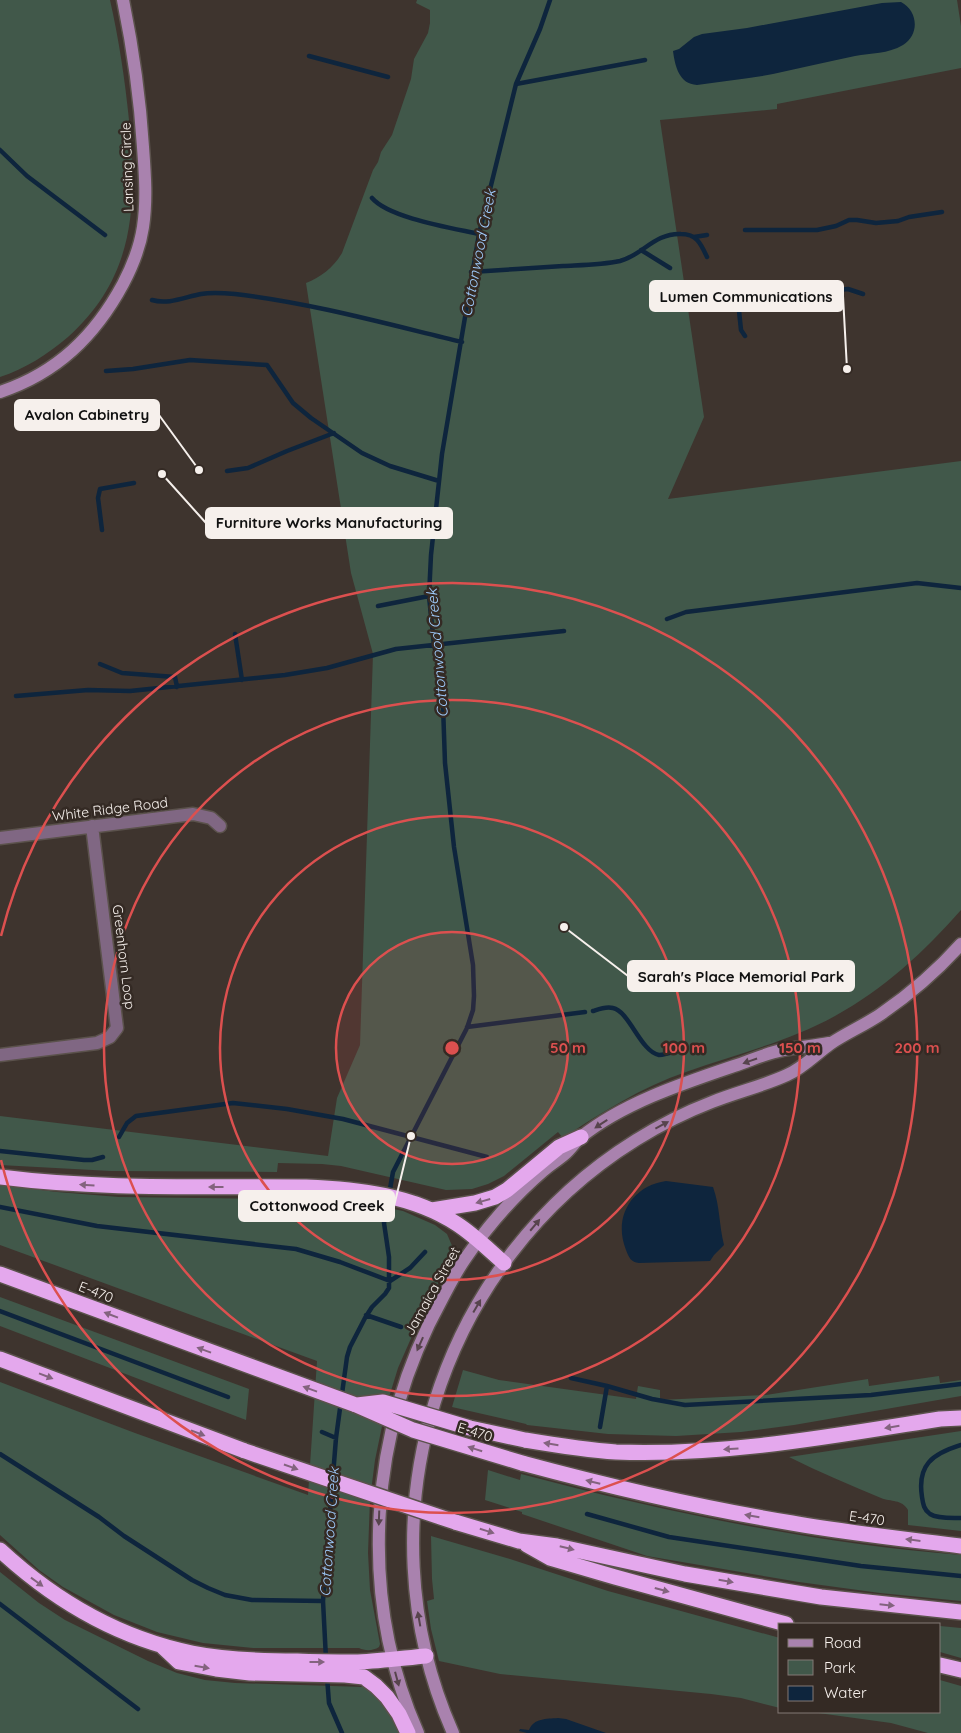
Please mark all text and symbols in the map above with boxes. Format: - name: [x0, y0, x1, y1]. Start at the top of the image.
- street label: Lansing Circle: [116, 122, 138, 212]
- water label: Cottonwood Creek: [456, 186, 500, 318]
- callout: Lumen Communications: [650, 281, 843, 311]
- text: Lumen Communications: [659, 287, 833, 306]
- callout: Avalon Cabinetry: [15, 400, 159, 430]
- text: Avalon Cabinetry: [25, 405, 149, 424]
- callout: Furniture Works Manufacturing: [206, 508, 452, 538]
- text: Furniture Works Manufacturing: [216, 513, 442, 532]
- water label: Cottonwood Creek: [422, 586, 452, 718]
- street label: White Ridge Road: [51, 793, 169, 825]
- street label: Greenhorn Loop: [109, 904, 139, 1010]
- callout: Sarah's Place Memorial Park: [628, 961, 854, 991]
- text: Sarah's Place Memorial Park: [638, 967, 844, 986]
- text: 50 m: [550, 1038, 586, 1057]
- text: 100 m: [663, 1038, 705, 1057]
- text: 150 m: [779, 1038, 821, 1057]
- text: 200 m: [895, 1038, 940, 1057]
- centre of rings: [443, 1039, 461, 1057]
- one-way arrow: [742, 1057, 757, 1065]
- one-way arrow: [594, 1120, 608, 1129]
- one-way arrow: [654, 1121, 669, 1129]
- one-way arrow: [78, 1180, 94, 1188]
- one-way arrow: [208, 1183, 224, 1191]
- callout: Cottonwood Creek: [239, 1191, 394, 1221]
- text: Cottonwood Creek: [250, 1196, 384, 1215]
- one-way arrow: [475, 1197, 490, 1205]
- one-way arrow: [529, 1219, 540, 1231]
- street label: Jamaica Street: [400, 1243, 464, 1338]
- street label: E-470: [76, 1277, 116, 1307]
- one-way arrow: [472, 1299, 481, 1312]
- one-way arrow: [103, 1311, 118, 1319]
- one-way arrow: [415, 1337, 423, 1351]
- one-way arrow: [197, 1346, 212, 1353]
- one-way arrow: [38, 1373, 53, 1380]
- one-way arrow: [302, 1385, 317, 1393]
- street label: E-470: [455, 1418, 495, 1446]
- one-way arrow: [883, 1423, 899, 1431]
- one-way arrow: [190, 1430, 205, 1438]
- one-way arrow: [543, 1440, 559, 1448]
- one-way arrow: [468, 1445, 483, 1453]
- one-way arrow: [722, 1445, 738, 1453]
- one-way arrow: [283, 1464, 298, 1471]
- water label: Cottonwood Creek: [315, 1465, 343, 1597]
- one-way arrow: [585, 1478, 601, 1486]
- street label: E-470: [848, 1507, 886, 1529]
- one-way arrow: [375, 1510, 383, 1526]
- one-way arrow: [744, 1512, 760, 1520]
- one-way arrow: [479, 1528, 494, 1536]
- one-way arrow: [904, 1536, 920, 1544]
- one-way arrow: [560, 1544, 575, 1552]
- one-way arrow: [30, 1576, 43, 1587]
- one-way arrow: [718, 1578, 734, 1586]
- one-way arrow: [655, 1587, 670, 1595]
- one-way arrow: [879, 1601, 895, 1609]
- one-way arrow: [415, 1611, 423, 1627]
- legend: [778, 1623, 941, 1713]
- text: Road: [824, 1633, 861, 1652]
- one-way arrow: [310, 1658, 326, 1666]
- text: Park: [824, 1658, 856, 1677]
- one-way arrow: [195, 1663, 211, 1671]
- one-way arrow: [394, 1671, 402, 1686]
- text: Water: [824, 1683, 867, 1702]

